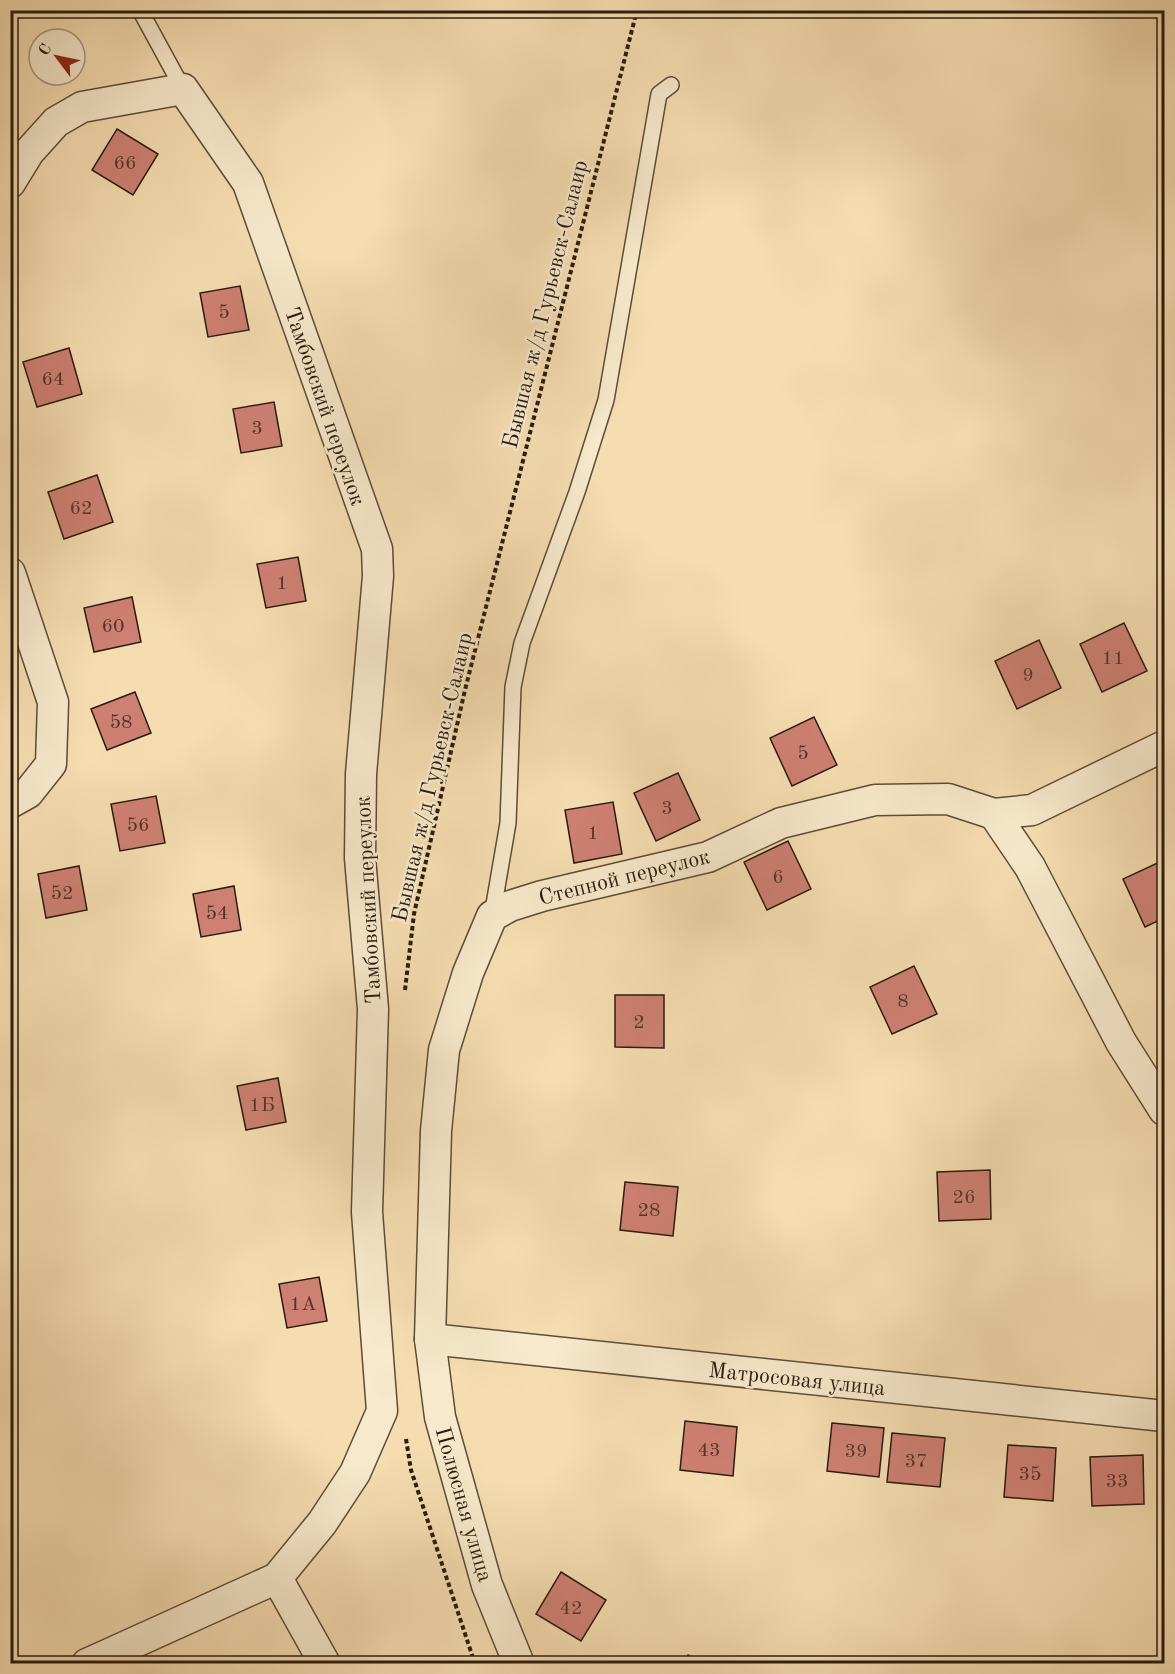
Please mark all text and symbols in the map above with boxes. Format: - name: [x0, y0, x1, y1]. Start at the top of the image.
- north arrow: [27, 27, 87, 87]
- text: С: [36, 41, 56, 59]
- house number: 66: [113, 154, 137, 174]
- street label: Бывшая ж/д Гурьевск-Салаир: [499, 158, 592, 451]
- house number: 5: [218, 303, 230, 323]
- street label: Тамбовский переулок: [280, 305, 368, 509]
- house number: 64: [41, 370, 65, 390]
- house number: 3: [251, 419, 263, 439]
- house number: 62: [69, 499, 93, 519]
- house number: 1: [276, 574, 288, 594]
- house number: 60: [101, 617, 125, 637]
- street label: Бывшая ж/д Гурьевск-Салаир: [389, 631, 477, 924]
- house number: 11: [1101, 649, 1125, 669]
- house number: 9: [1022, 666, 1034, 686]
- house number: 58: [109, 713, 133, 733]
- house number: 5: [797, 744, 809, 764]
- street label: Тамбовский переулок: [353, 795, 385, 1004]
- house number: 3: [661, 799, 673, 819]
- house number: 56: [126, 816, 150, 836]
- house number: 1: [587, 824, 599, 844]
- street label: Степной переулок: [537, 846, 712, 910]
- house number: 6: [772, 868, 784, 888]
- house number: 52: [50, 884, 74, 904]
- house number: 54: [205, 904, 229, 924]
- house number: 8: [897, 992, 909, 1012]
- house number: 2: [633, 1013, 645, 1033]
- house number: 1Б: [249, 1096, 275, 1116]
- house number: 26: [952, 1188, 976, 1208]
- house number: 28: [637, 1201, 661, 1221]
- house number: 1А: [290, 1295, 316, 1315]
- street label: Матросовая улица: [707, 1360, 886, 1400]
- street label: Полюсная улица: [430, 1424, 496, 1585]
- house number: 43: [697, 1441, 721, 1461]
- house number: 39: [844, 1442, 868, 1462]
- house number: 37: [904, 1452, 928, 1472]
- house number: 35: [1018, 1465, 1042, 1485]
- house number: 33: [1105, 1472, 1129, 1492]
- house number: 42: [559, 1599, 583, 1619]

